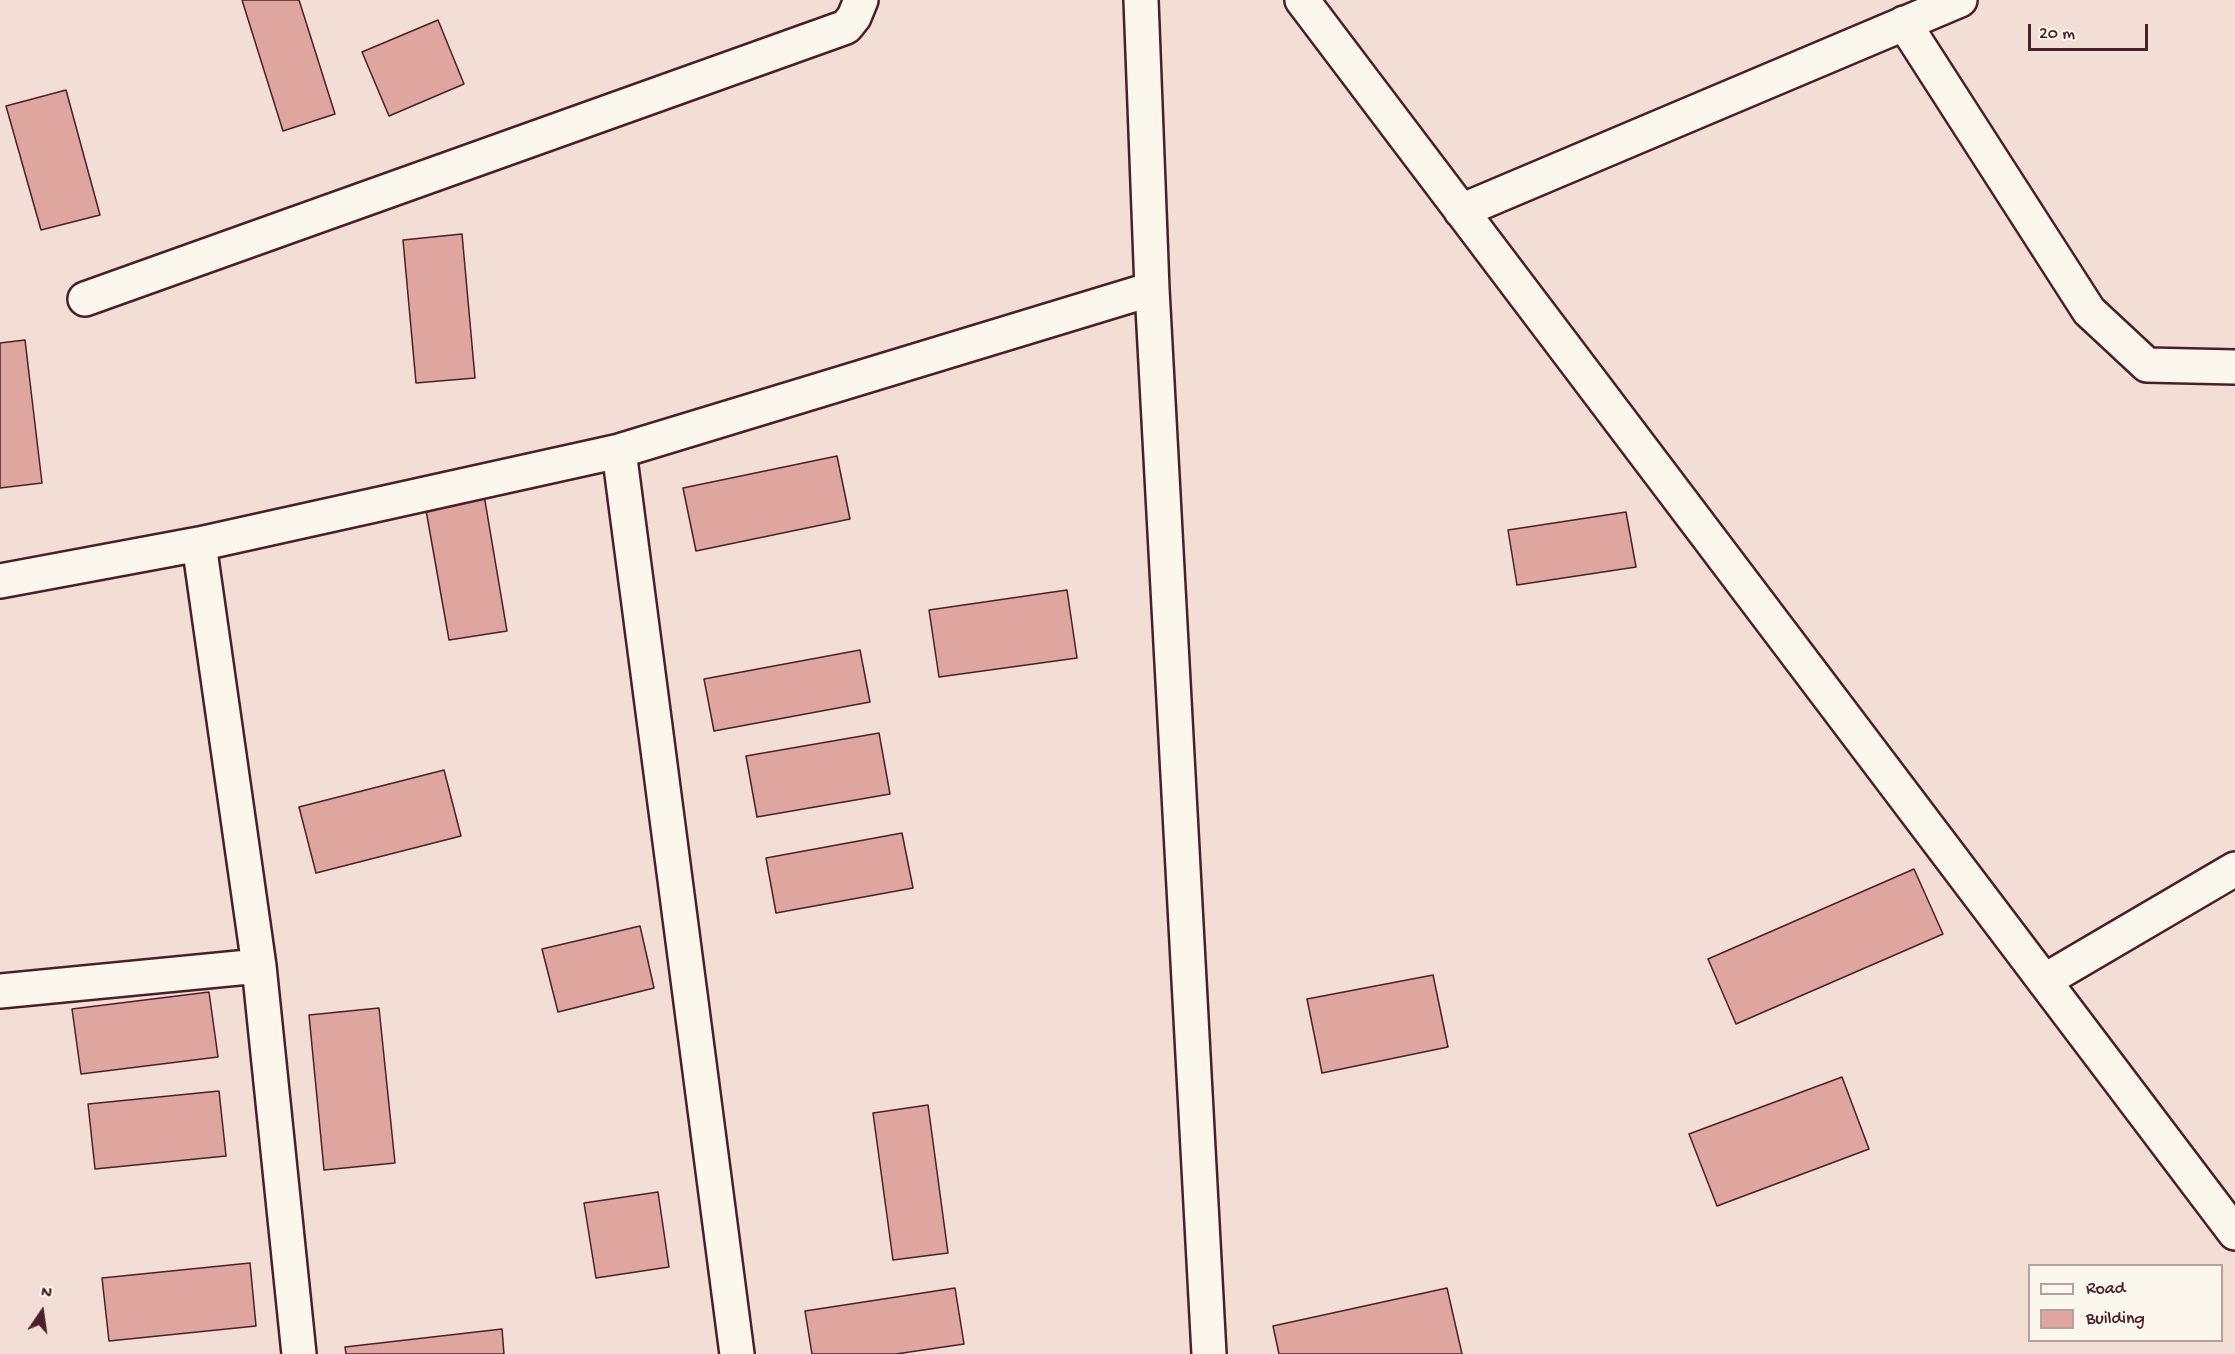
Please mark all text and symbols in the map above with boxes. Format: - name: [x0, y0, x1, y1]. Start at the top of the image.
- scale bar: [2031, 12, 2151, 50]
- text: 20 m: [2039, 24, 2075, 45]
- legend: [2028, 1264, 2223, 1342]
- text: Road: [2086, 1279, 2125, 1300]
- north arrow: [12, 1282, 72, 1342]
- text: N: [39, 1284, 53, 1304]
- text: Building: [2086, 1309, 2145, 1330]

